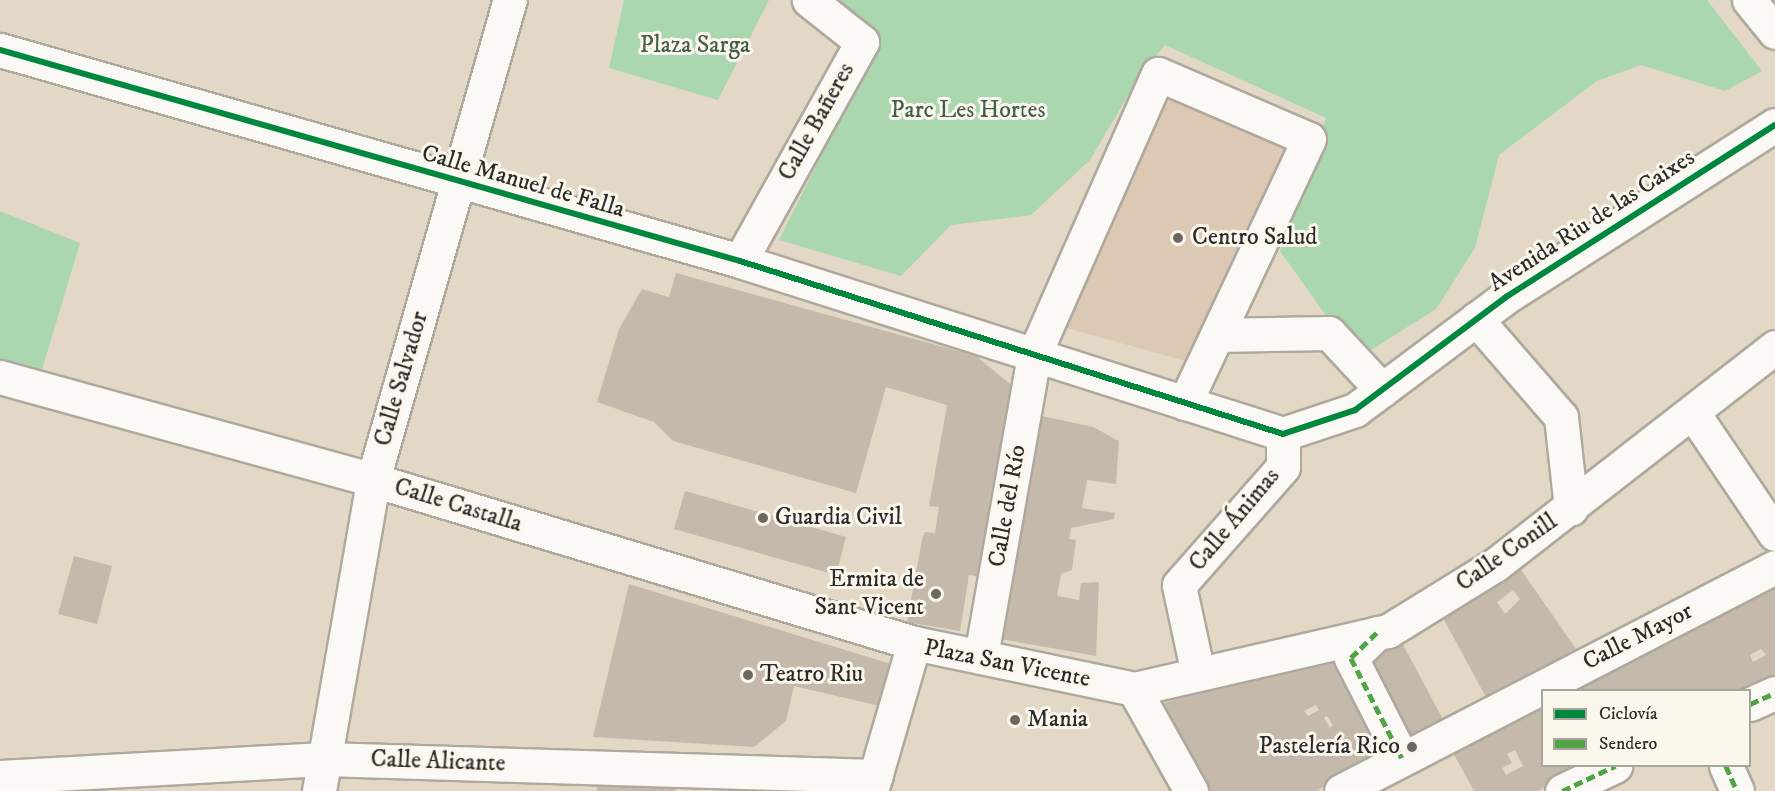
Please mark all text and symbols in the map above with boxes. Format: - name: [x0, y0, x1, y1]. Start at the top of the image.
- park label: Plaza Sarga: [640, 32, 750, 60]
- street label: Calle Bañeres: [773, 58, 861, 186]
- park label: Parc Les Hortes: [891, 97, 1045, 125]
- street label: Calle Manuel de Falla: [418, 139, 628, 225]
- street label: Avenida Riu de las Caixes: [1484, 144, 1700, 298]
- place label: Centro Salud: [1192, 224, 1317, 252]
- marker: Centro Salud: [1169, 229, 1187, 247]
- street label: Calle Salvador: [369, 308, 435, 450]
- street label: Calle del Río: [983, 443, 1033, 569]
- street label: Calle Ánimas: [1184, 463, 1286, 577]
- street label: Calle Castalla: [391, 473, 525, 539]
- place label: Guardia Civil: [775, 504, 902, 532]
- street label: Calle Conill: [1451, 508, 1563, 598]
- marker: Guardia Civil: [756, 511, 770, 525]
- place label: Ermita de Sant Vicent: [814, 566, 924, 622]
- marker: Ermita de Sant Vicent: [929, 587, 943, 601]
- street label: Calle Mayor: [1578, 597, 1698, 677]
- street label: Plaza San Vicente: [921, 634, 1093, 694]
- place label: Teatro Riu: [760, 661, 863, 689]
- marker: Teatro Riu: [741, 668, 755, 682]
- legend: [1541, 689, 1751, 767]
- text: Ciclovía: [1599, 703, 1658, 725]
- place label: Mania: [1027, 706, 1088, 734]
- marker: Mania: [1008, 713, 1022, 727]
- place label: Pastelería Rico: [1259, 733, 1400, 761]
- text: Sendero: [1599, 733, 1657, 755]
- marker: Pastelería Rico: [1405, 740, 1419, 754]
- street label: Calle Alicante: [370, 745, 506, 779]

